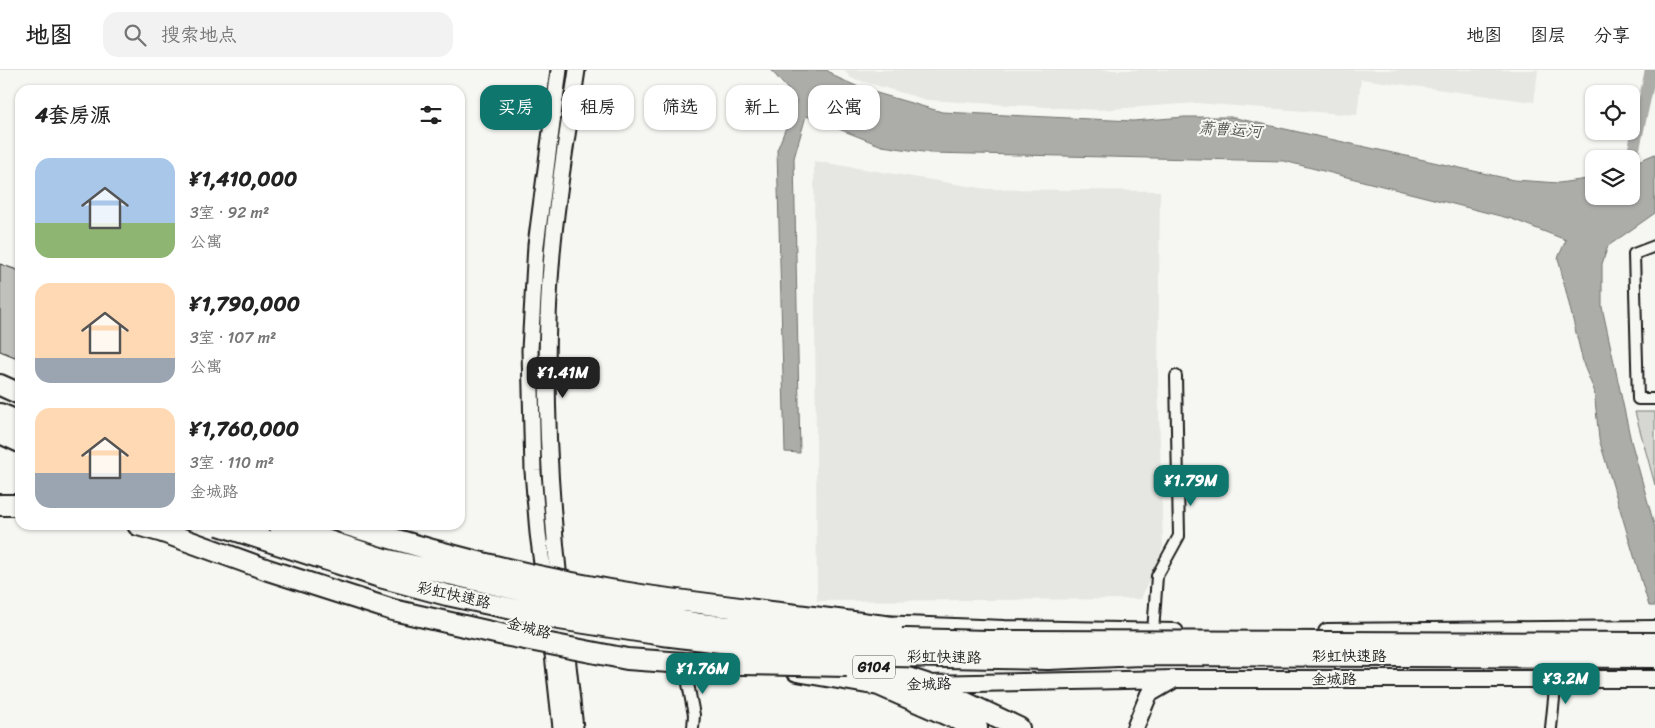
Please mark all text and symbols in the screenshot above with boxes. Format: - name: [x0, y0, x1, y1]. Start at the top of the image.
- search box: [103, 12, 453, 57]
- text: 地图: [25, 14, 73, 56]
- text: 搜索地点: [161, 18, 237, 51]
- text: 地图: [1466, 19, 1502, 51]
- text: 图层: [1530, 19, 1566, 51]
- text: 分享: [1594, 19, 1630, 51]
- icon: search: [121, 21, 149, 49]
- chip: 买房: [480, 85, 552, 130]
- chip: 租房: [562, 85, 634, 130]
- chip: 筛选: [644, 85, 716, 130]
- chip: 新上: [726, 85, 798, 130]
- chip: 公寓: [808, 85, 880, 130]
- map controls: [1585, 85, 1640, 205]
- button: locate: [1585, 85, 1640, 140]
- text: 4套房源: [35, 96, 111, 134]
- icon: filters: [417, 101, 445, 129]
- water label: 萧曹运河: [1197, 113, 1266, 146]
- button: layers: [1585, 150, 1640, 205]
- text: ¥1,410,000: [190, 160, 297, 198]
- icon: home: [75, 178, 135, 238]
- text: 3室 · 92 m²: [190, 198, 269, 227]
- text: 公寓: [190, 227, 222, 256]
- text: ¥1,790,000: [190, 285, 300, 323]
- icon: home: [75, 303, 135, 363]
- text: 3室 · 107 m²: [190, 323, 276, 352]
- text: 公寓: [190, 352, 222, 381]
- pin: ¥1.41M: [522, 356, 604, 399]
- text: ¥1.41M: [538, 358, 588, 387]
- text: ¥1,760,000: [190, 410, 299, 448]
- icon: home: [75, 428, 135, 488]
- text: 3室 · 110 m²: [190, 448, 274, 477]
- pin: ¥1.79M: [1150, 464, 1232, 507]
- text: ¥1.79M: [1165, 466, 1217, 495]
- text: 金城路: [190, 477, 238, 506]
- street label: 彩虹快速路: [415, 574, 493, 616]
- street label: 金城路: [504, 610, 554, 646]
- street label: 彩虹快速路: [906, 643, 982, 671]
- street label: 彩虹快速路: [1311, 643, 1387, 669]
- pin: ¥1.76M: [662, 652, 744, 695]
- text: ¥1.76M: [677, 654, 729, 683]
- road number: G104: [853, 656, 895, 678]
- pin: ¥3.2M: [1531, 662, 1601, 705]
- text: ¥3.2M: [1544, 664, 1588, 693]
- street label: 金城路: [1311, 666, 1357, 692]
- street label: 金城路: [906, 671, 952, 697]

